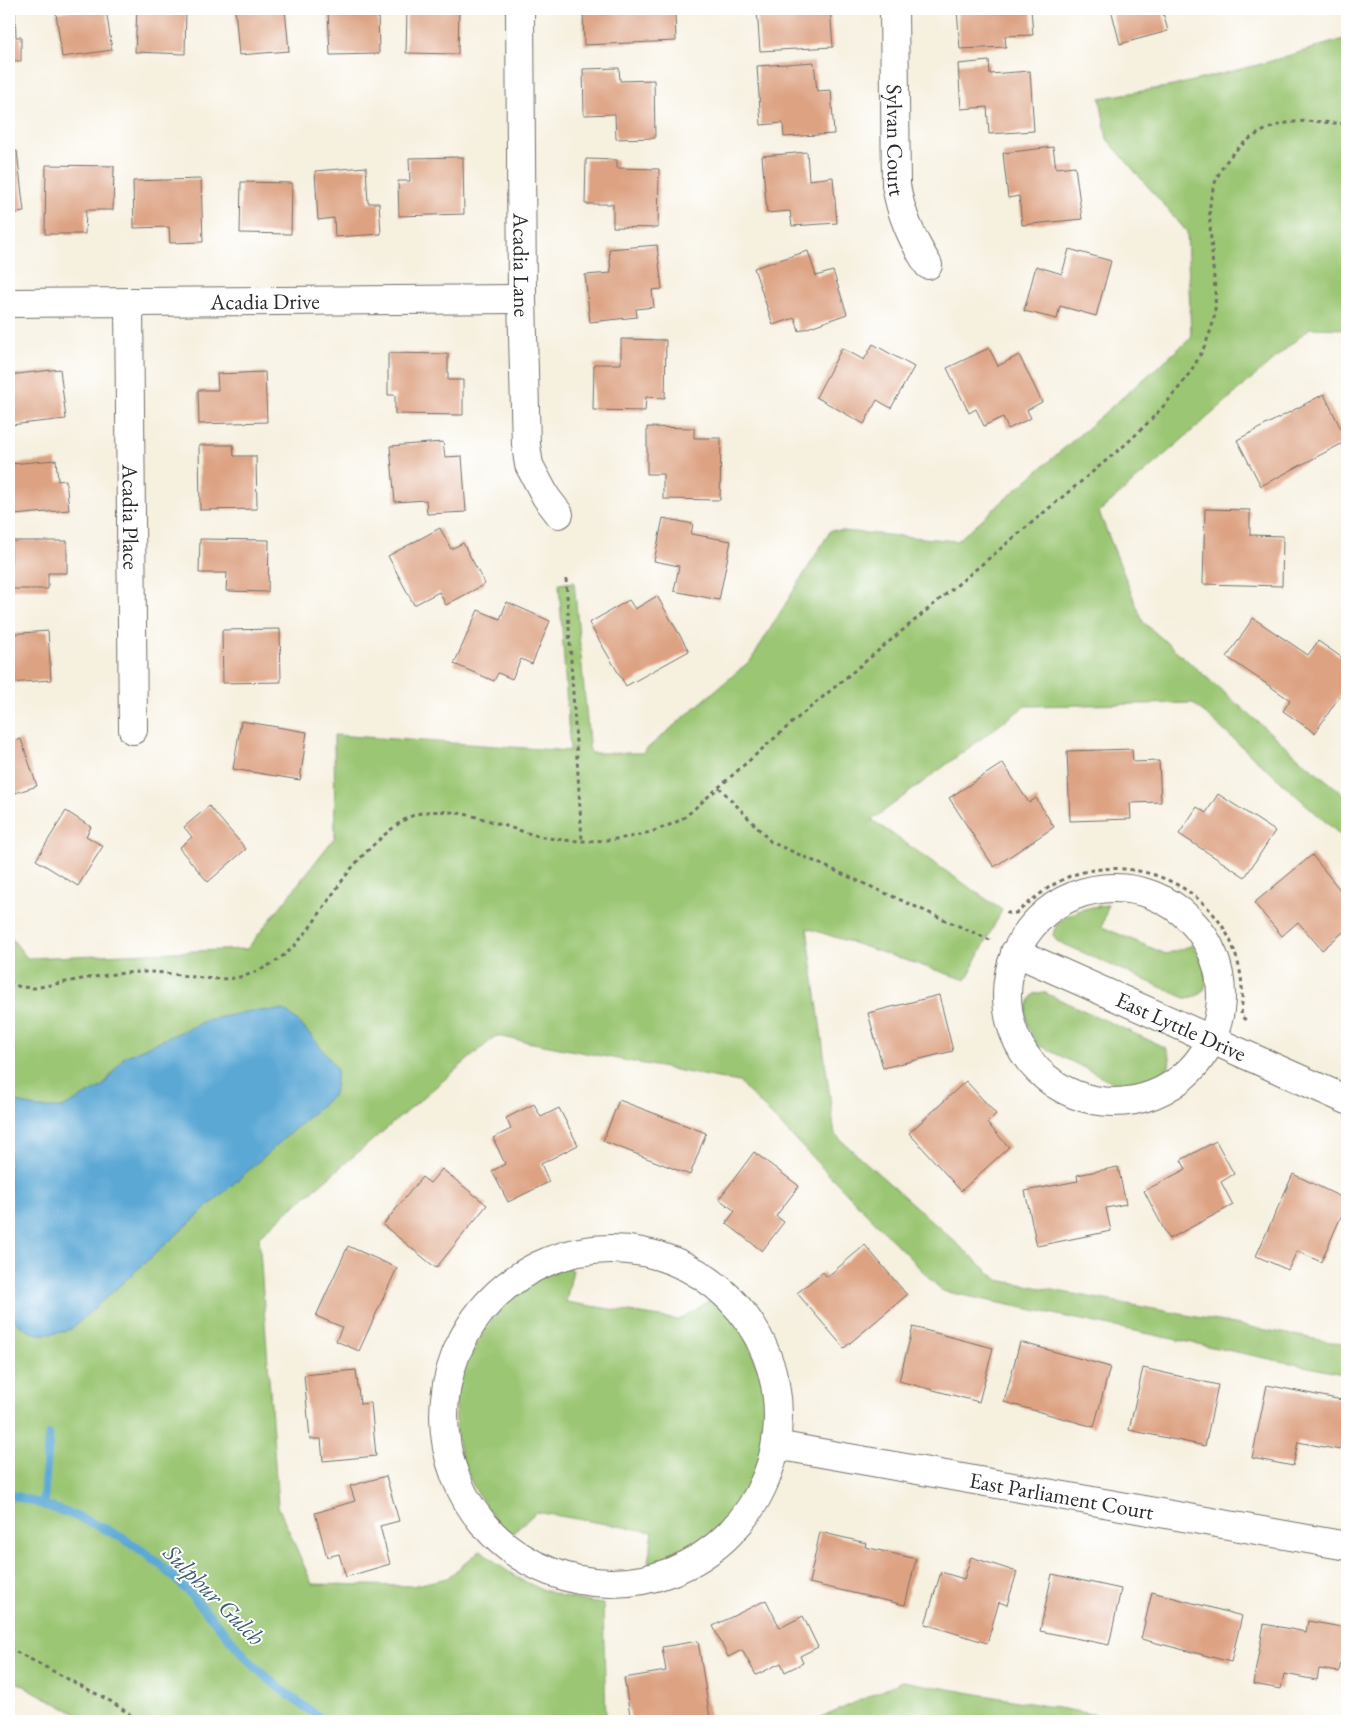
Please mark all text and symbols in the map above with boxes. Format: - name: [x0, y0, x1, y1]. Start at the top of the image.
- street label: Sylvan Court: [880, 84, 912, 199]
- street label: Acadia Lane: [506, 212, 537, 318]
- street label: Acadia Drive: [209, 287, 320, 316]
- street label: Acadia Place: [116, 463, 146, 570]
- street label: East Lyttle Drive: [1111, 985, 1251, 1068]
- street label: East Parliament Court: [967, 1465, 1156, 1527]
- water label: Sulphur Gulch: [156, 1537, 272, 1652]

